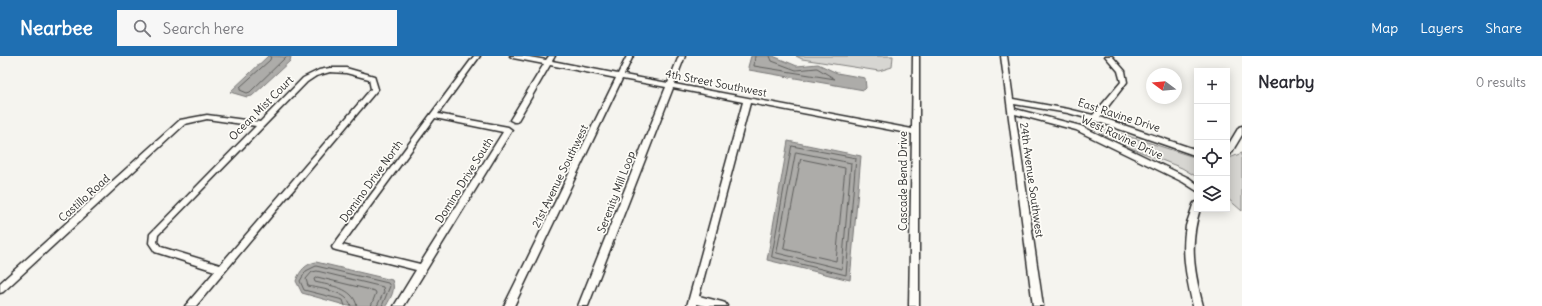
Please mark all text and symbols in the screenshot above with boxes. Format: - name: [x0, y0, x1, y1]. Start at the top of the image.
- search box: [117, 10, 397, 46]
- text: Nearbee: [20, 16, 93, 40]
- icon: search: [131, 17, 153, 39]
- text: Search here: [163, 19, 244, 38]
- text: Map: [1371, 19, 1398, 37]
- text: Layers: [1420, 19, 1463, 37]
- text: Share: [1485, 19, 1522, 37]
- street label: 4th Street Southwest: [664, 66, 768, 100]
- north arrow: [1146, 68, 1182, 104]
- map controls: [1194, 68, 1230, 212]
- button: +: [1194, 68, 1230, 104]
- text: Nearby: [1258, 71, 1314, 93]
- street label: Ocean Mist Court: [226, 73, 296, 143]
- text: 0 results: [1476, 74, 1526, 91]
- street label: East Ravine Drive: [1076, 95, 1162, 135]
- button: −: [1194, 104, 1230, 140]
- street label: West Ravine Drive: [1079, 112, 1165, 162]
- street label: 24th Avenue Southwest: [1017, 121, 1047, 239]
- street label: 21st Avenue Southwest: [529, 122, 591, 230]
- street label: Cascade Bend Drive: [896, 131, 910, 231]
- street label: Domino Drive South: [432, 134, 496, 226]
- street label: Domino Drive North: [336, 137, 406, 225]
- button: locate: [1194, 140, 1230, 176]
- street label: Serenity Mill Loop: [594, 149, 638, 235]
- street label: Castillo Road: [55, 171, 113, 225]
- button: layers: [1194, 176, 1230, 212]

